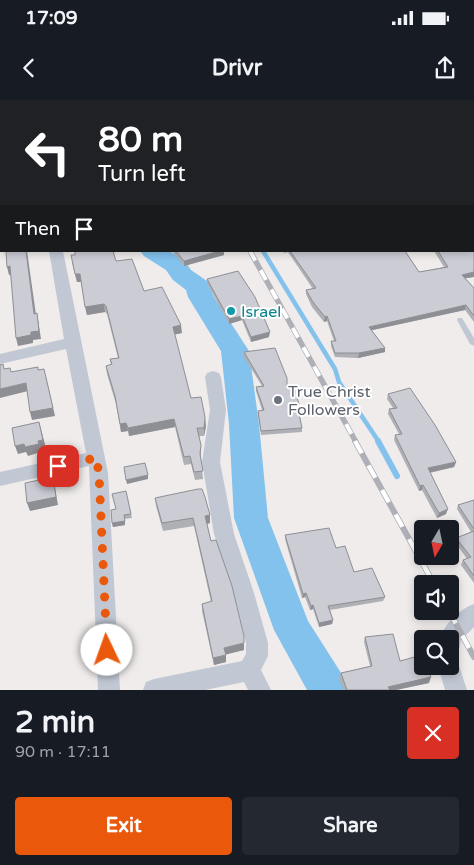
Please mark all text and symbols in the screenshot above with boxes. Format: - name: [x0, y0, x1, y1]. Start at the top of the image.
- text: 17:09: [25, 7, 78, 29]
- icon: back: [15, 54, 43, 82]
- icon: share: [431, 54, 459, 82]
- text: Drivr: [212, 55, 262, 81]
- text: 80 m: [98, 119, 183, 161]
- icon: left: [15, 120, 80, 185]
- text: Turn left: [98, 161, 186, 187]
- icon: arrive: [70, 215, 98, 243]
- text: Then: [15, 218, 60, 240]
- place label: Israel: [241, 302, 281, 322]
- marker: Israel: [225, 305, 237, 317]
- place label: True Christ Followers: [288, 382, 371, 420]
- marker: True Christ Followers: [272, 394, 284, 406]
- pin: [37, 445, 79, 487]
- icon: arrive: [44, 452, 72, 480]
- north arrow: [414, 520, 459, 565]
- map controls: [414, 520, 459, 675]
- button: sound: [414, 575, 459, 620]
- position arrow: [80, 623, 132, 675]
- button: search: [414, 630, 459, 675]
- text: 2 min: [15, 704, 95, 741]
- button: close: [407, 707, 459, 759]
- text: 90 m · 17:11: [15, 742, 111, 762]
- button: Exit: [15, 797, 232, 855]
- button: Share: [242, 797, 459, 855]

